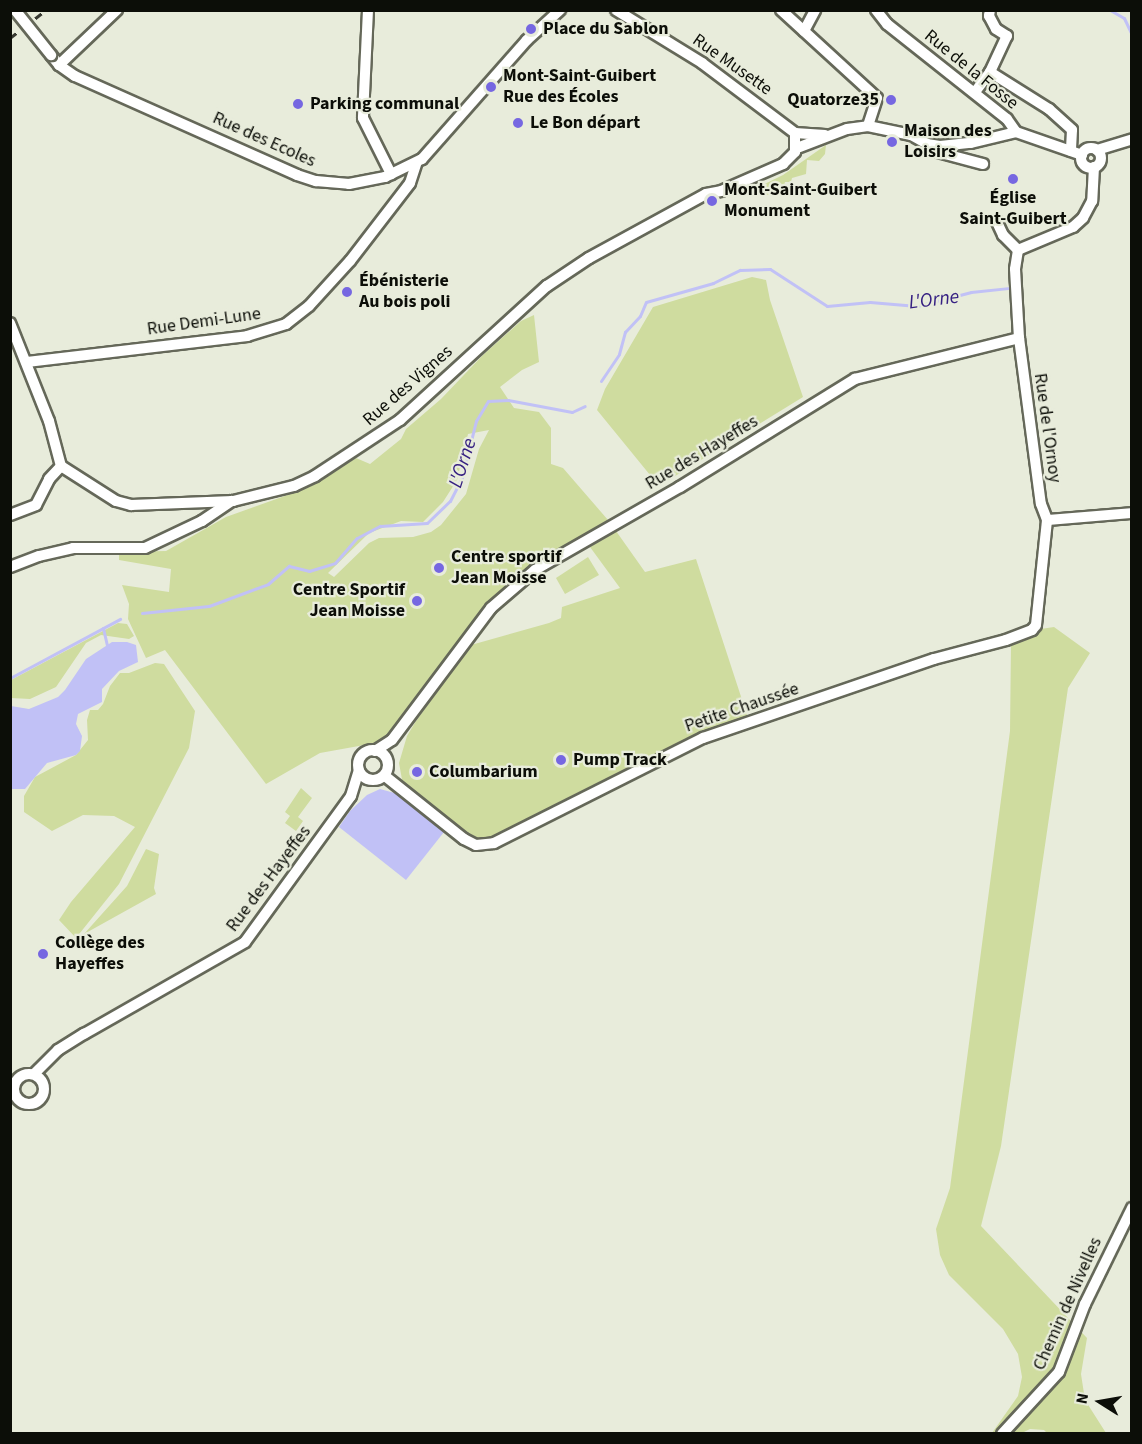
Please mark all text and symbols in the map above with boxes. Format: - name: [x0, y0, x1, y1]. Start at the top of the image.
- place label: Place du Sablon: [543, 18, 669, 40]
- marker: Place du Sablon: [524, 22, 538, 36]
- street label: Rue de la Fosse: [920, 26, 1022, 114]
- street label: Rue Musette: [688, 30, 776, 100]
- place label: Mont-Saint-Guibert Rue des Écoles: [503, 66, 656, 109]
- marker: Mont-Saint-Guibert Rue des Écoles: [484, 80, 498, 94]
- place label: Quatorze35: [787, 89, 879, 111]
- place label: Parking communal: [310, 93, 459, 115]
- marker: Quatorze35: [884, 93, 898, 107]
- marker: Parking communal: [291, 97, 305, 111]
- street label: Rue des Ecoles: [209, 108, 319, 172]
- place label: Le Bon départ: [530, 112, 640, 134]
- marker: Le Bon départ: [511, 116, 525, 130]
- place label: Maison des Loisirs: [904, 121, 992, 164]
- marker: Maison des Loisirs: [885, 135, 899, 149]
- marker: Église Saint-Guibert: [1006, 172, 1020, 186]
- place label: Mont-Saint-Guibert Monument: [724, 180, 877, 222]
- place label: Église Saint-Guibert: [959, 188, 1067, 230]
- marker: Mont-Saint-Guibert Monument: [705, 194, 719, 208]
- place label: Ébénisterie Au bois poli: [359, 271, 450, 314]
- marker: Ébénisterie Au bois poli: [340, 285, 354, 299]
- water label: L'Orne: [907, 285, 961, 315]
- street label: Rue Demi-Lune: [146, 303, 262, 341]
- street label: Rue des Vignes: [359, 341, 457, 431]
- street label: Rue de l'Ornoy: [1029, 372, 1065, 484]
- street label: Rue des Hayeffes: [642, 411, 762, 495]
- water label: L'Orne: [444, 435, 482, 491]
- place label: Centre sportif Jean Moisse: [451, 547, 561, 590]
- marker: Centre sportif Jean Moisse: [432, 561, 446, 575]
- place label: Centre Sportif Jean Moisse: [293, 580, 405, 622]
- marker: Centre Sportif Jean Moisse: [410, 594, 424, 608]
- street label: Petite Chaussée: [682, 678, 802, 738]
- place label: Pump Track: [573, 749, 667, 771]
- marker: Pump Track: [554, 753, 568, 767]
- place label: Columbarium: [429, 761, 538, 783]
- marker: Columbarium: [410, 765, 424, 779]
- street label: Rue des Hayeffes: [222, 822, 316, 936]
- place label: Collège des Hayeffes: [55, 933, 145, 976]
- marker: Collège des Hayeffes: [36, 947, 50, 961]
- street label: Chemin de Nivelles: [1029, 1234, 1107, 1374]
- north arrow: [1070, 1372, 1130, 1432]
- text: N: [1071, 1391, 1094, 1406]

